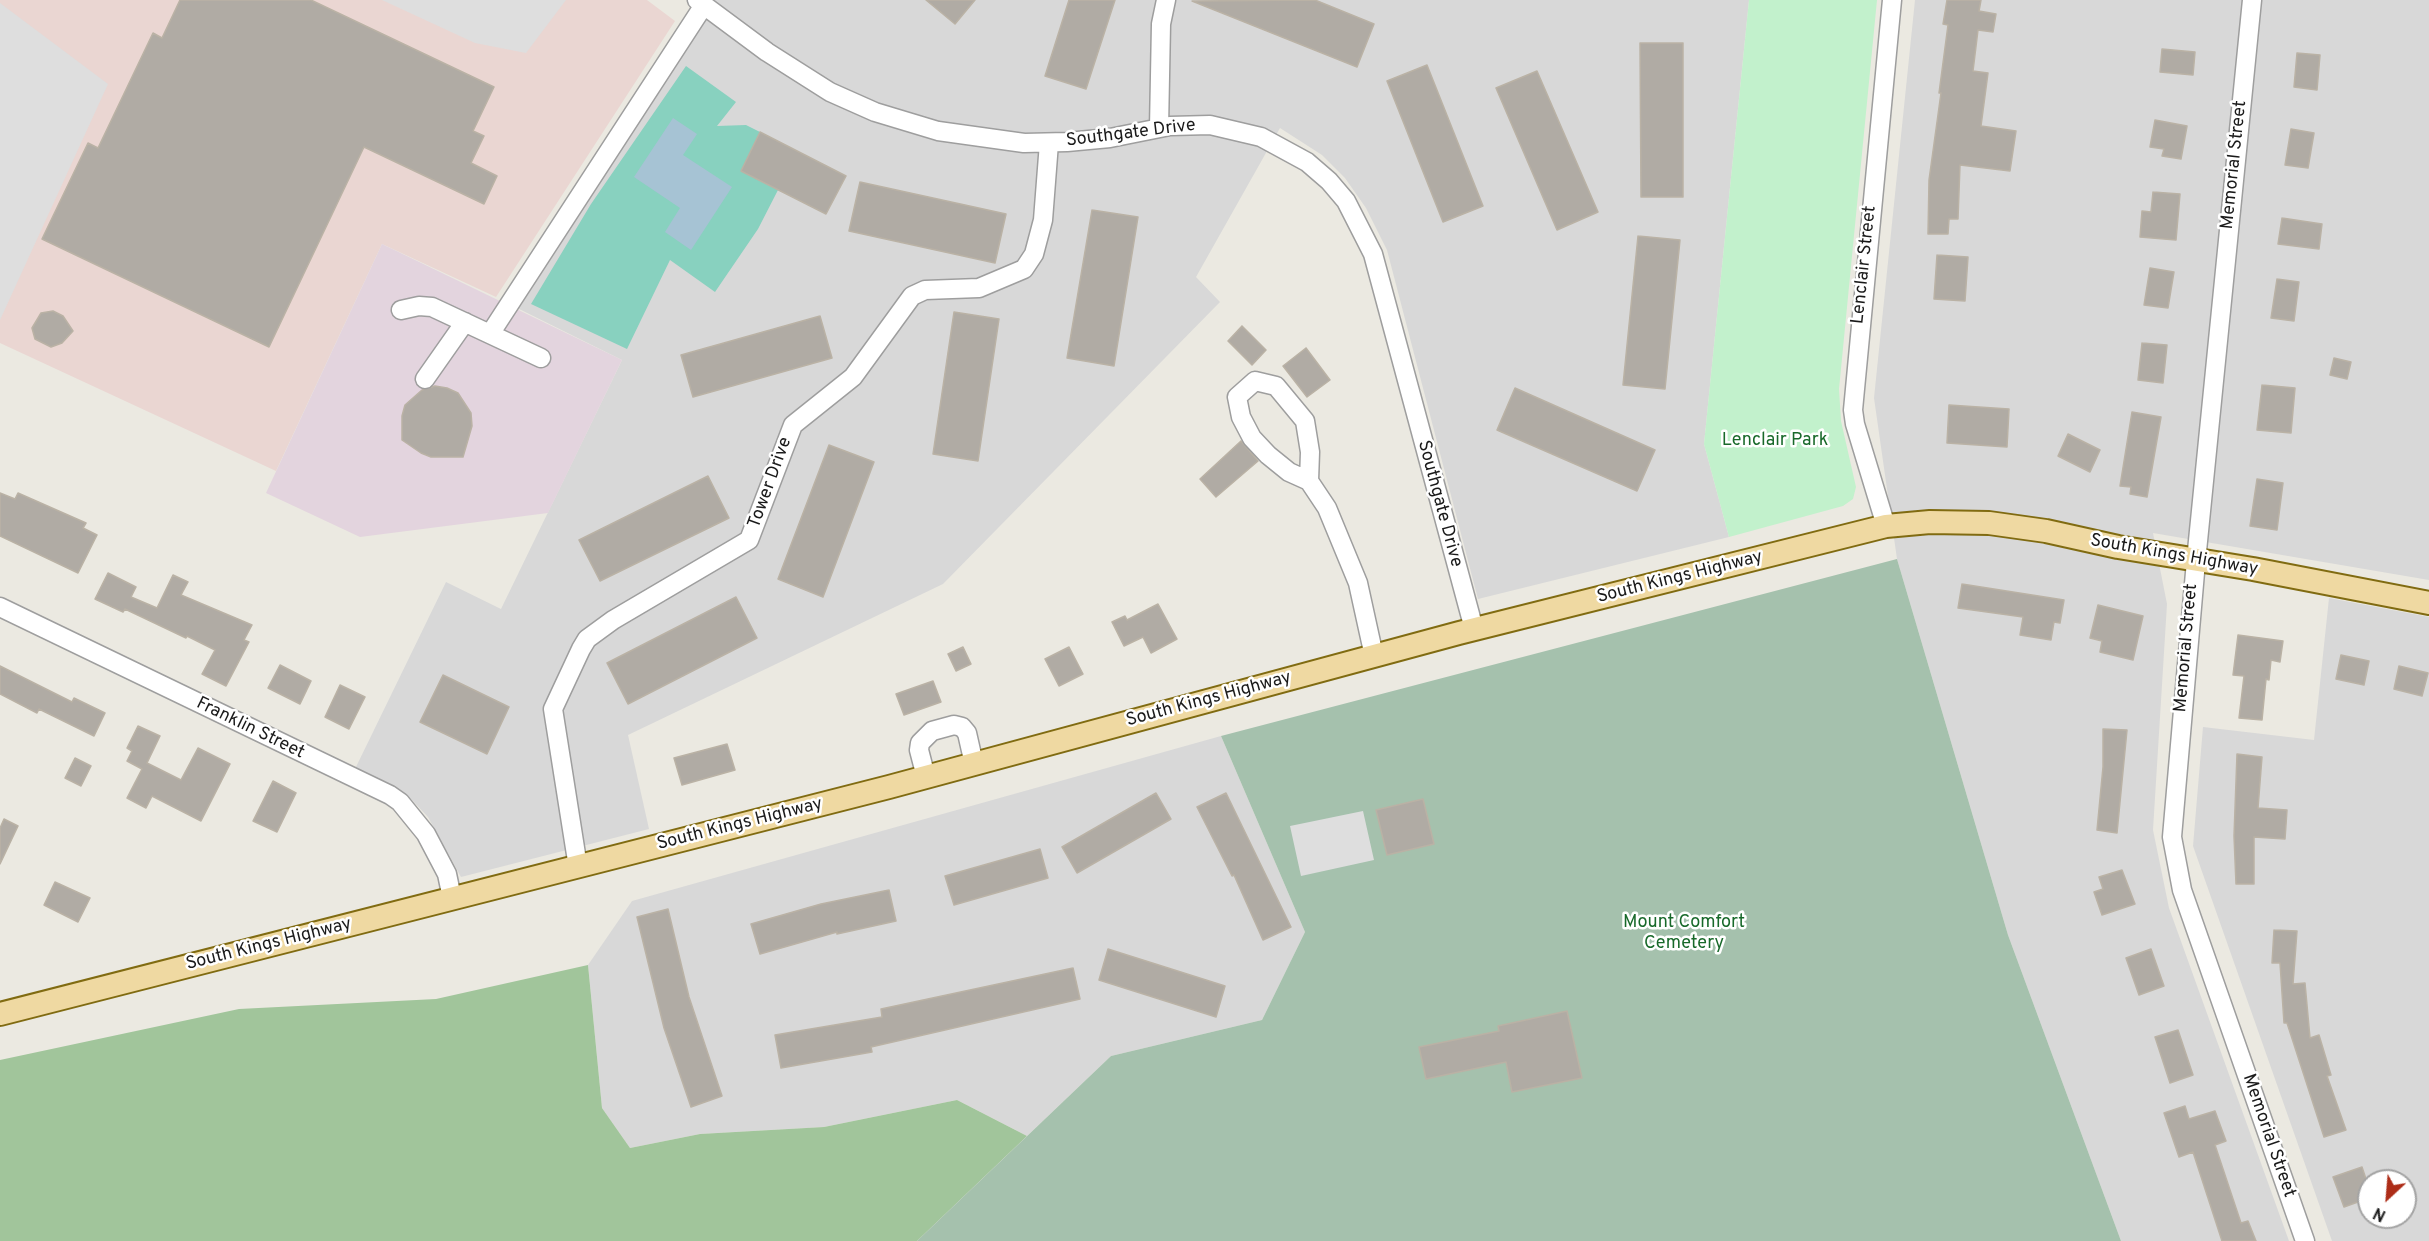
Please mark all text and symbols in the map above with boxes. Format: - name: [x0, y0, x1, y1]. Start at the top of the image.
- street label: Memorial Street: [2218, 100, 2252, 230]
- street label: Southgate Drive: [1065, 115, 1197, 153]
- street label: Lenclair Street: [1848, 205, 1882, 325]
- park label: Lenclair Park: [1722, 430, 1828, 452]
- street label: Tower Drive: [745, 435, 797, 531]
- street label: Southgate Drive: [1412, 438, 1466, 570]
- street label: South Kings Highway: [2088, 531, 2260, 581]
- street label: South Kings Highway: [1595, 547, 1765, 609]
- street label: Memorial Street: [2171, 583, 2203, 713]
- street label: South Kings Highway: [1124, 668, 1294, 732]
- street label: Franklin Street: [192, 693, 308, 765]
- street label: South Kings Highway: [655, 794, 825, 856]
- park label: Mount Comfort Cemetery: [1623, 912, 1745, 954]
- street label: South Kings Highway: [184, 914, 354, 976]
- street label: Memorial Street: [2237, 1071, 2299, 1201]
- north arrow: [2357, 1169, 2417, 1229]
- text: N: [2370, 1202, 2390, 1225]

